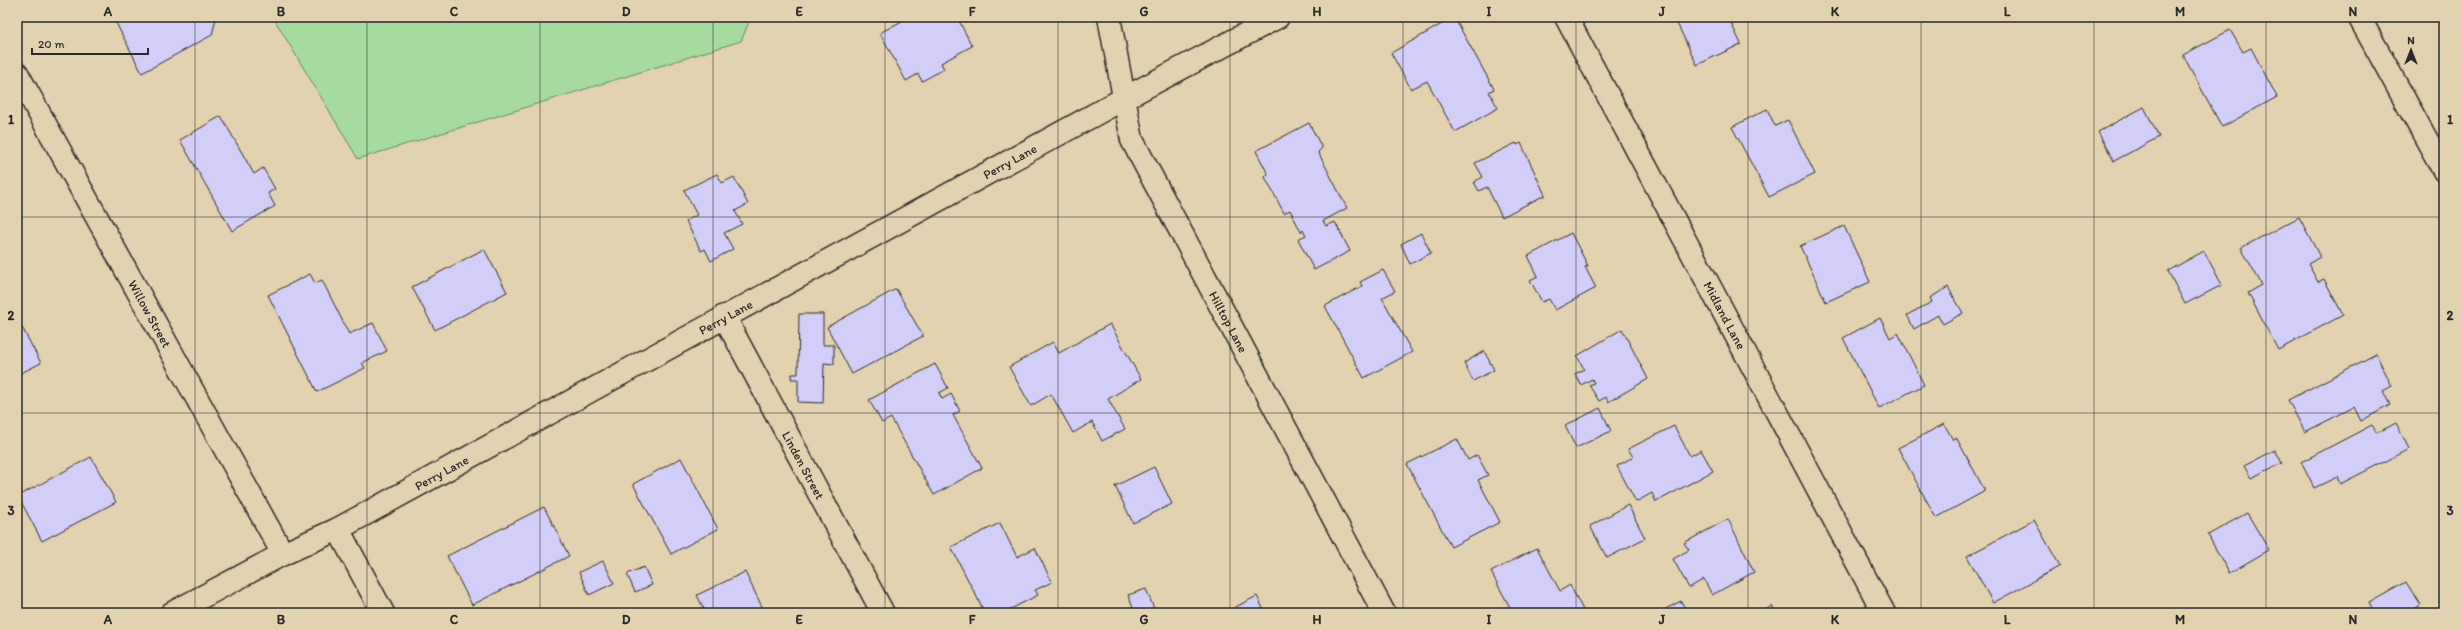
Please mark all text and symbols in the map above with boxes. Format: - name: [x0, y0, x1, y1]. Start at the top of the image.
- text: A: [103, 4, 113, 19]
- text: B: [277, 4, 286, 19]
- text: C: [450, 4, 459, 19]
- text: D: [622, 4, 631, 19]
- text: E: [795, 4, 803, 19]
- text: F: [969, 4, 976, 19]
- text: G: [1140, 4, 1149, 19]
- text: H: [1313, 4, 1322, 19]
- text: I: [1487, 4, 1492, 19]
- text: J: [1658, 4, 1666, 19]
- text: K: [1831, 4, 1840, 19]
- text: L: [2004, 4, 2011, 19]
- text: M: [2175, 4, 2185, 19]
- text: N: [2349, 4, 2358, 19]
- scale bar: [32, 30, 148, 56]
- north arrow: [2391, 30, 2431, 70]
- text: N: [2407, 34, 2415, 47]
- text: 20 m: [38, 37, 65, 51]
- text: 1: [8, 112, 14, 127]
- text: 1: [2447, 112, 2453, 127]
- street label: Perry Lane: [980, 141, 1039, 182]
- street label: Willow Street: [125, 278, 174, 350]
- street label: Midland Lane: [1700, 279, 1749, 352]
- street label: Hilltop Lane: [1206, 289, 1251, 355]
- street label: Perry Lane: [696, 296, 755, 338]
- text: 2: [8, 308, 15, 323]
- text: 2: [2447, 308, 2454, 323]
- street label: Linden Street: [779, 429, 828, 502]
- street label: Perry Lane: [412, 452, 471, 494]
- text: 3: [7, 503, 15, 518]
- text: 3: [2446, 503, 2454, 518]
- text: A: [103, 612, 113, 627]
- text: B: [277, 612, 286, 627]
- text: C: [450, 612, 459, 627]
- text: D: [622, 612, 631, 627]
- text: E: [795, 612, 803, 627]
- text: F: [969, 612, 976, 627]
- text: G: [1140, 612, 1149, 627]
- text: H: [1313, 612, 1322, 627]
- text: I: [1487, 612, 1492, 627]
- text: J: [1658, 612, 1666, 627]
- text: K: [1831, 612, 1840, 627]
- text: L: [2004, 612, 2011, 627]
- text: M: [2175, 612, 2185, 627]
- text: N: [2349, 612, 2358, 627]

